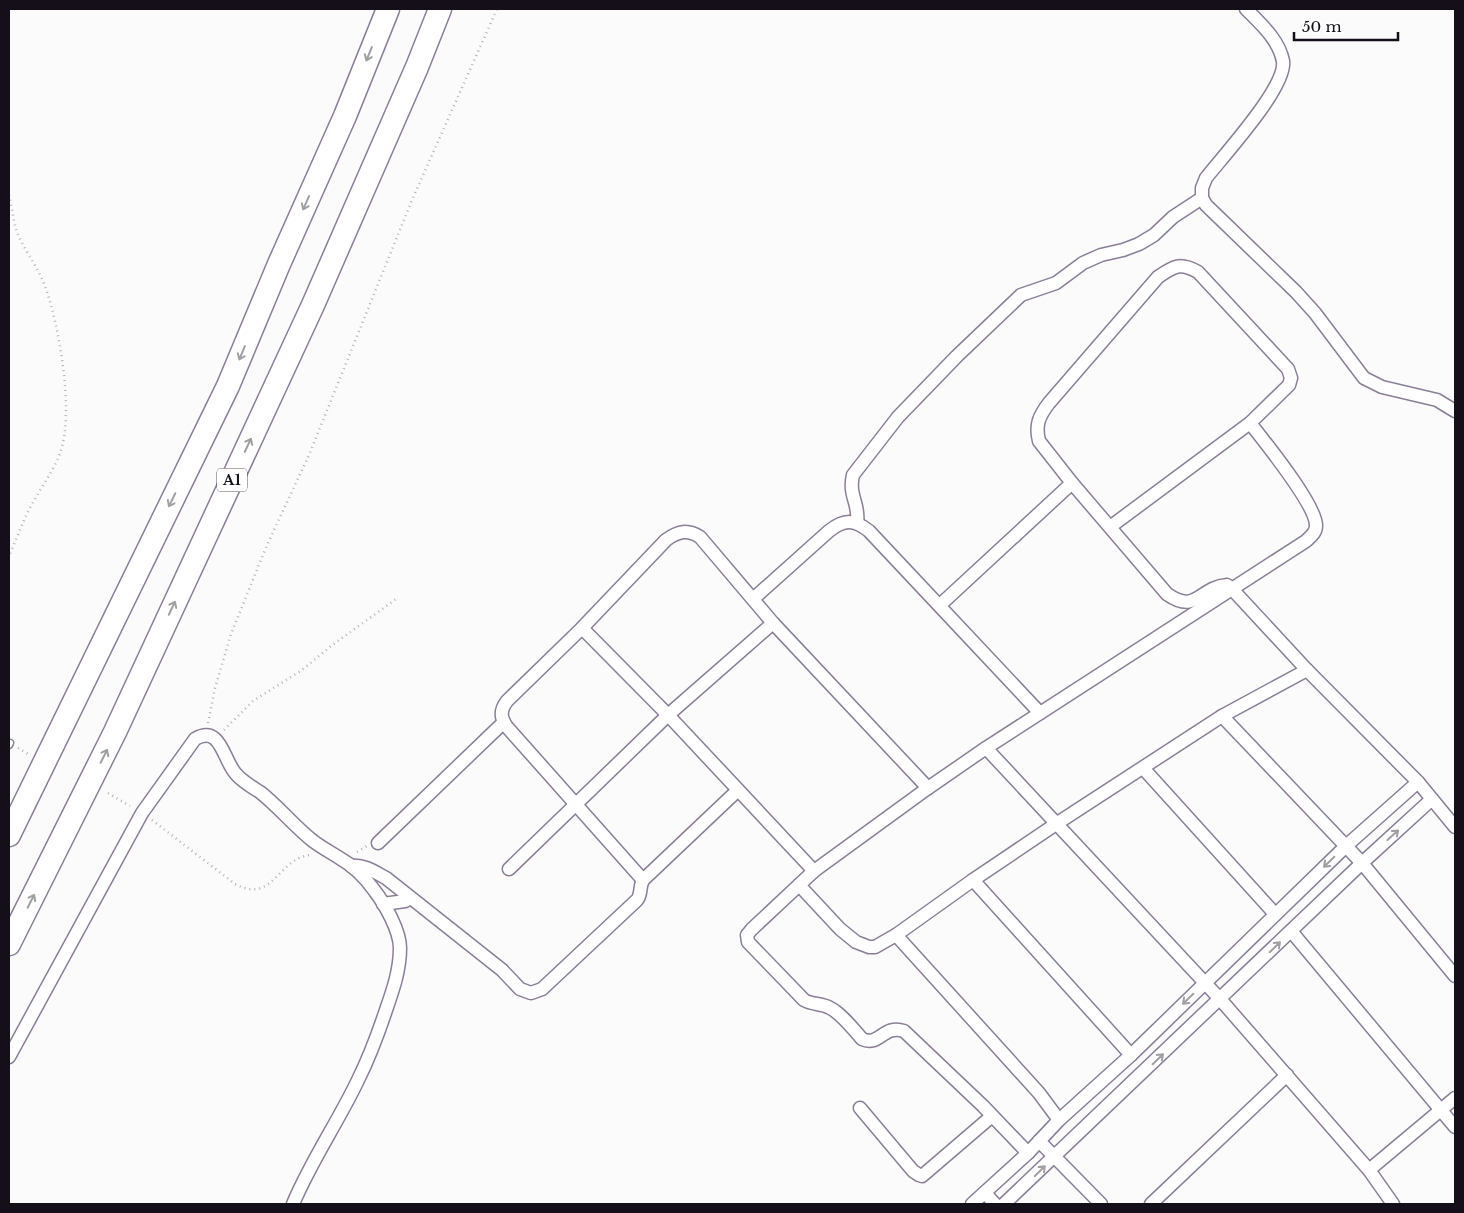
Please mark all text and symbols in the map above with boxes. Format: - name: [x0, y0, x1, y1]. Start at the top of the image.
- scale bar: [1294, 10, 1398, 42]
- text: 50 m: [1302, 17, 1342, 36]
- one-way arrow: [364, 46, 374, 61]
- one-way arrow: [300, 195, 310, 210]
- one-way arrow: [236, 345, 246, 360]
- one-way arrow: [244, 438, 253, 453]
- road number: A1: [217, 468, 247, 492]
- one-way arrow: [167, 492, 176, 507]
- one-way arrow: [168, 601, 178, 616]
- one-way arrow: [99, 748, 109, 763]
- one-way arrow: [1386, 829, 1399, 841]
- one-way arrow: [1323, 856, 1336, 868]
- one-way arrow: [27, 894, 36, 909]
- one-way arrow: [1268, 941, 1280, 953]
- one-way arrow: [1182, 993, 1194, 1005]
- one-way arrow: [1151, 1053, 1164, 1065]
- one-way arrow: [1033, 1165, 1046, 1177]

